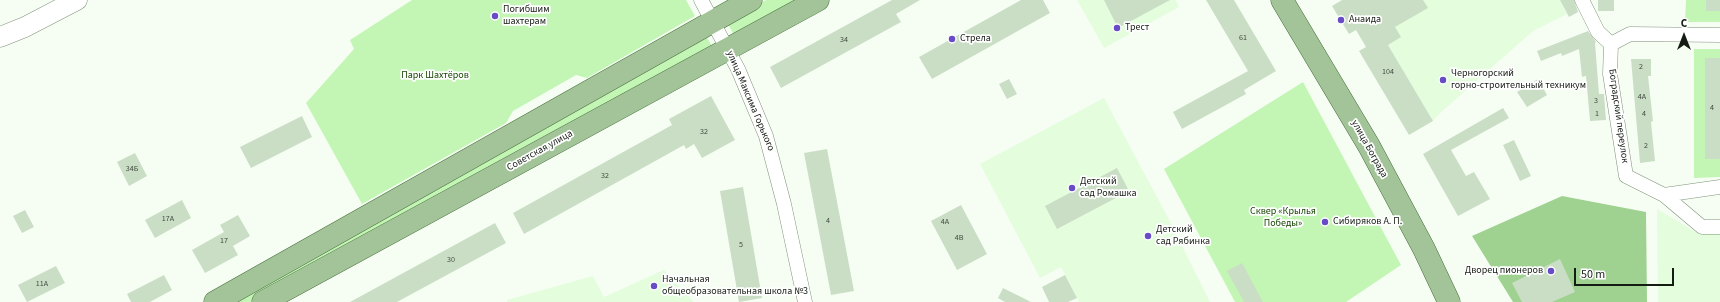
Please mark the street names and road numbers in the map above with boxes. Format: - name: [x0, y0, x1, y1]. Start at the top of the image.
- street label: улица Максима Горького: [723, 49, 777, 153]
- street label: Боградский переулок: [1605, 68, 1631, 164]
- street label: улица Бограда: [1348, 118, 1390, 180]
- street label: Советская улица: [505, 128, 575, 174]

